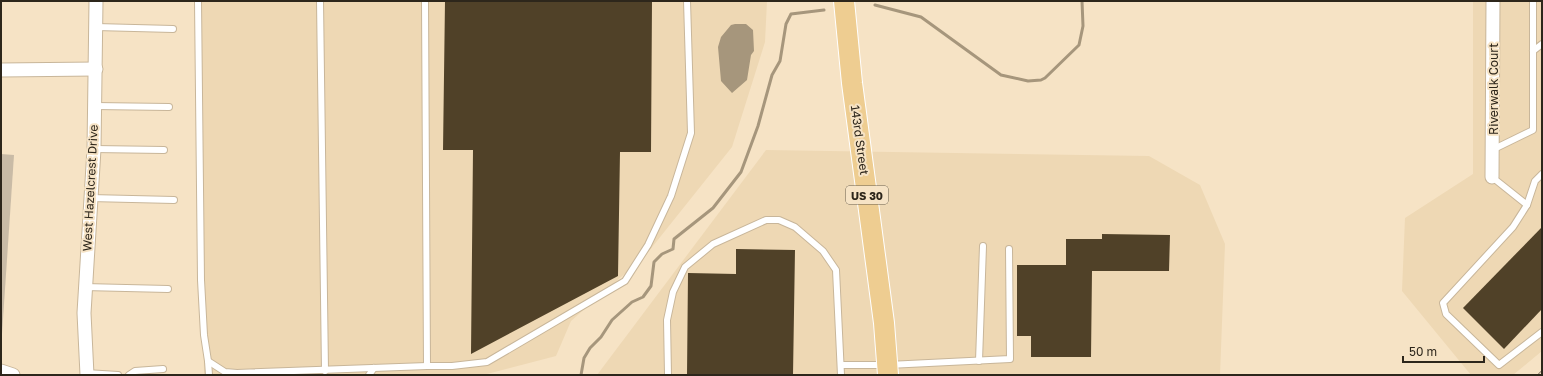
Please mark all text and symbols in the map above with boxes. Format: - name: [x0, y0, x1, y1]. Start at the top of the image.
- street label: Riverwalk Court: [1486, 43, 1501, 135]
- street label: 143rd Street: [848, 104, 872, 176]
- street label: West Hazelcrest Drive: [79, 124, 101, 252]
- road number: US 30: [846, 186, 888, 204]
- scale bar: [1403, 338, 1484, 364]
- text: 50 m: [1409, 344, 1437, 359]

